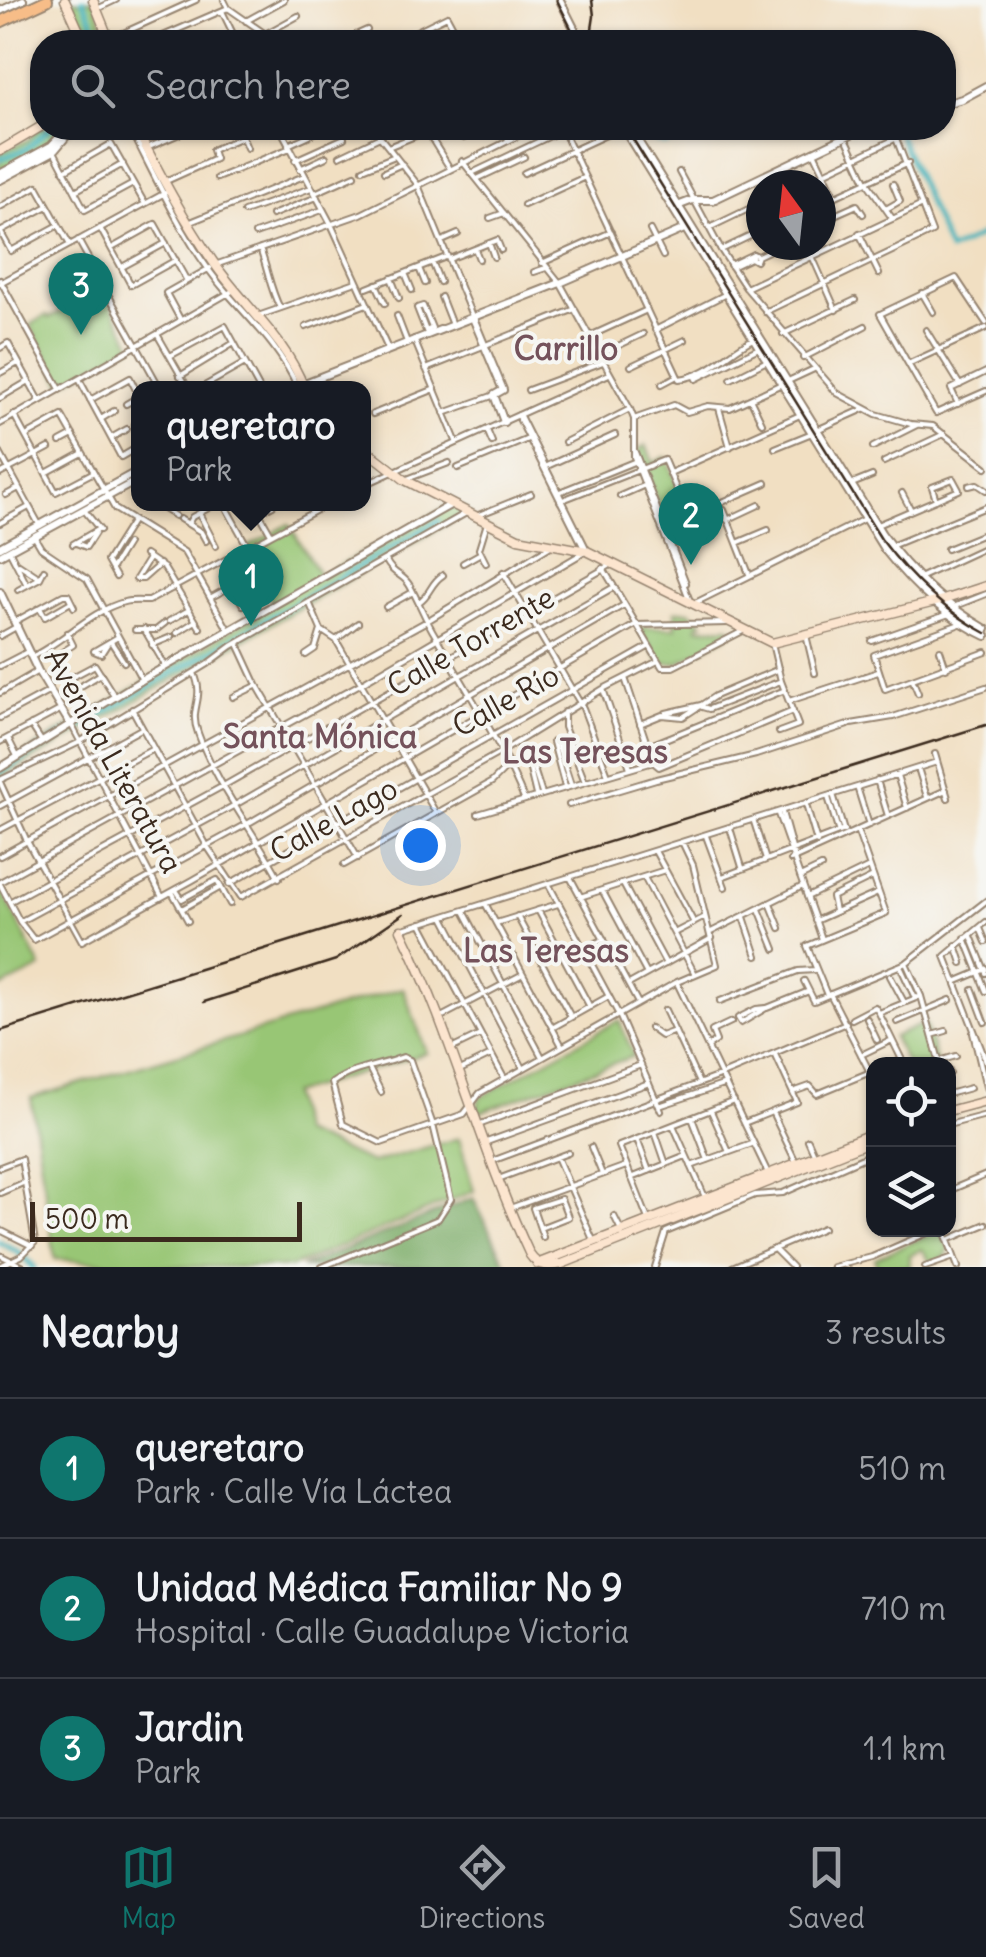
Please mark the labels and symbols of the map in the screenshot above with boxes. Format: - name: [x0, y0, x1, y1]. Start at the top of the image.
- north arrow: [746, 170, 836, 260]
- pin: 3: [48, 252, 114, 335]
- district label: Carrillo: [514, 328, 618, 369]
- pin: 2: [658, 482, 724, 565]
- pin: 1: [218, 544, 284, 626]
- street label: Calle Torrente: [380, 578, 561, 704]
- street label: Avenida Literatura: [37, 642, 191, 879]
- street label: Calle Río: [446, 655, 565, 745]
- district label: Santa Mónica: [223, 716, 417, 757]
- district label: Las Teresas: [502, 731, 668, 772]
- street label: Calle Lago: [263, 769, 404, 870]
- your location: [395, 820, 446, 871]
- district label: Las Teresas: [463, 930, 629, 971]
- scale bar: [30, 1197, 302, 1242]

